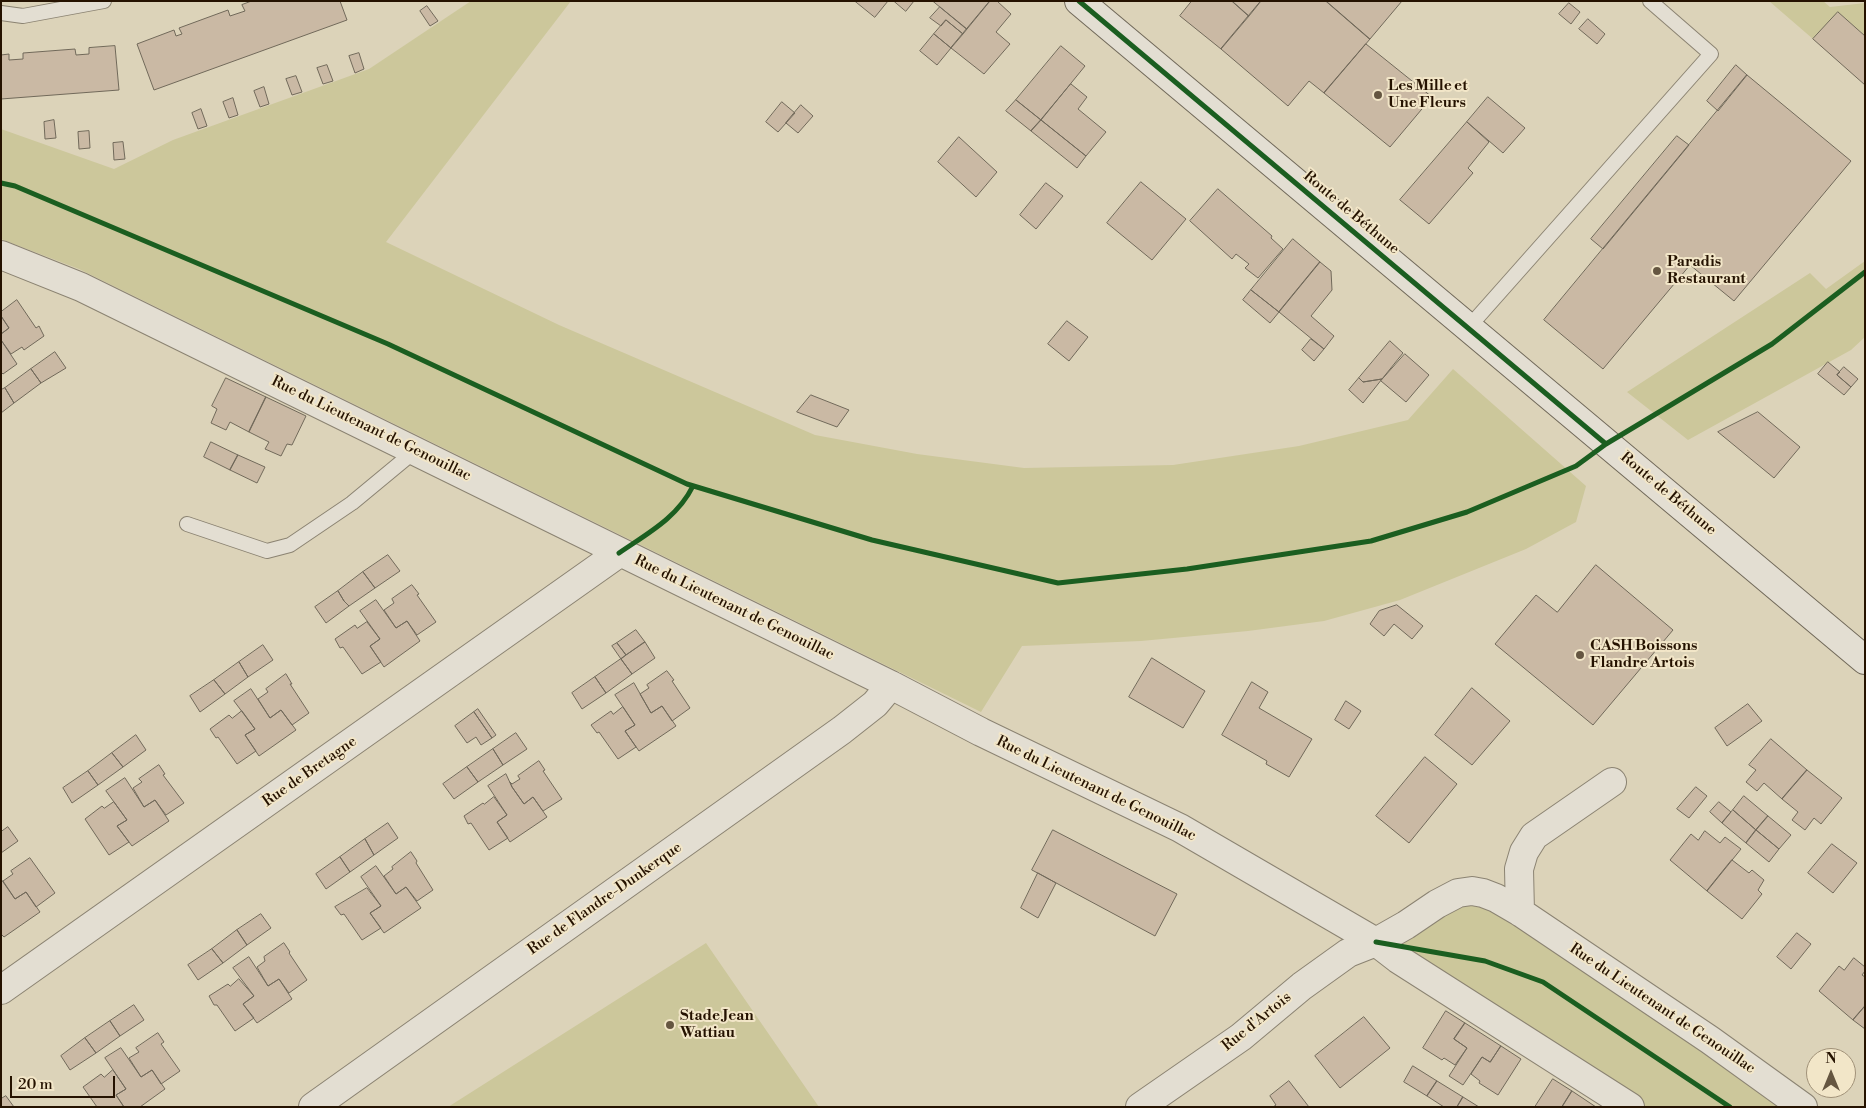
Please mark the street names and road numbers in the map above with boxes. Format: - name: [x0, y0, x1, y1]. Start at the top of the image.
- street label: Route de Béthune: [1299, 168, 1403, 258]
- street label: Rue du Lieutenant de Genouillac: [268, 373, 474, 485]
- street label: Route de Béthune: [1616, 449, 1720, 539]
- street label: Rue du Lieutenant de Genouillac: [631, 552, 837, 664]
- street label: Rue de Bretagne: [260, 733, 360, 811]
- street label: Rue du Lieutenant de Genouillac: [993, 733, 1199, 845]
- street label: Rue de Flandre-Dunkerque: [524, 839, 686, 959]
- street label: Rue du Lieutenant de Genouillac: [1566, 940, 1758, 1078]
- street label: Rue d'Artois: [1219, 989, 1295, 1055]

